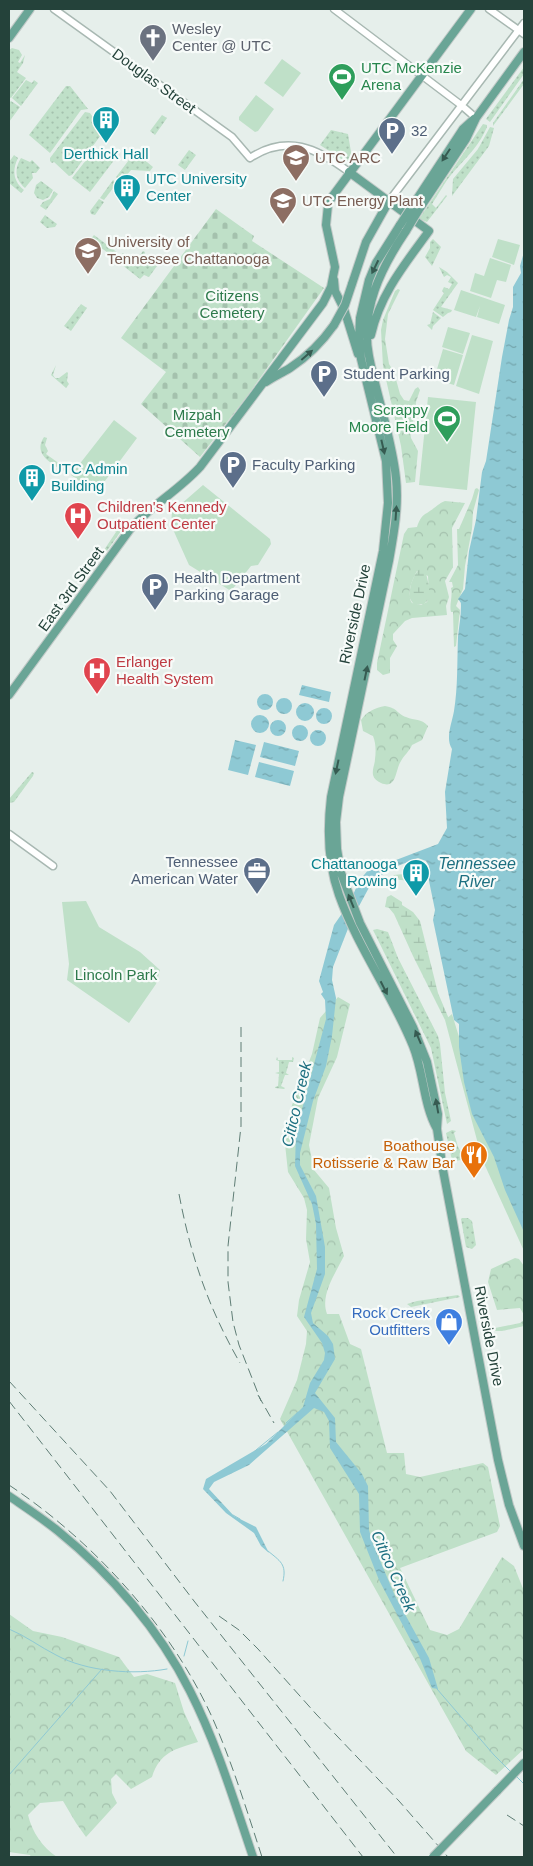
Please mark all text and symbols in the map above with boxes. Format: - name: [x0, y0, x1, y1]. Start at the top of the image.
- place label: Wesley Center @ UTC: [172, 20, 272, 54]
- church icon: Wesley Center @ UTC: [138, 23, 168, 62]
- street label: Douglas Street: [109, 45, 200, 117]
- place label: UTC McKenzie Arena: [361, 59, 462, 93]
- sports icon: UTC McKenzie Arena: [327, 62, 357, 101]
- building icon: Derthick Hall: [91, 105, 121, 144]
- parking icon: 32: [377, 116, 407, 155]
- place label: 32: [411, 122, 428, 139]
- school or university icon: UTC ARC: [281, 143, 311, 182]
- place label: Derthick Hall: [63, 145, 149, 162]
- place label: UTC ARC: [315, 149, 381, 166]
- one-way arrow: [441, 149, 450, 162]
- place label: UTC University Center: [146, 170, 247, 204]
- building icon: UTC University Center: [112, 173, 142, 212]
- school or university icon: UTC Energy Plant: [268, 186, 298, 225]
- place label: UTC Energy Plant: [302, 192, 424, 209]
- place label: University of Tennessee Chattanooga: [107, 233, 270, 267]
- school or university icon: University of Tennessee Chattanooga: [73, 236, 103, 275]
- one-way arrow: [371, 259, 379, 274]
- park label: Citizens Cemetery: [199, 287, 265, 321]
- one-way arrow: [300, 349, 312, 361]
- parking icon: Student Parking: [309, 359, 339, 398]
- place label: Student Parking: [343, 365, 450, 382]
- place label: Scrappy Moore Field: [349, 401, 428, 435]
- sports icon: Scrappy Moore Field: [432, 404, 462, 443]
- park label: Mizpah Cemetery: [164, 406, 230, 440]
- one-way arrow: [379, 439, 387, 454]
- parking icon: Faculty Parking: [218, 450, 248, 489]
- place label: Faculty Parking: [252, 456, 355, 473]
- place label: UTC Admin Building: [51, 460, 128, 494]
- building icon: UTC Admin Building: [17, 463, 47, 502]
- place label: Children's Kennedy Outpatient Center: [97, 498, 227, 532]
- hospital icon: Children's Kennedy Outpatient Center: [63, 501, 93, 540]
- one-way arrow: [393, 505, 401, 521]
- street label: East 3rd Street: [34, 543, 107, 634]
- street label: Riverside Drive: [336, 562, 373, 665]
- place label: Health Department Parking Garage: [174, 569, 301, 603]
- parking icon: Health Department Parking Garage: [140, 572, 170, 611]
- place label: Erlanger Health System: [116, 653, 214, 687]
- hospital icon: Erlanger Health System: [82, 656, 112, 695]
- one-way arrow: [362, 664, 370, 680]
- one-way arrow: [333, 759, 341, 775]
- place label: Tennessee American Water: [131, 853, 238, 887]
- place label: Chattanooga Rowing: [311, 855, 398, 889]
- water label: Tennessee River: [438, 855, 516, 890]
- office icon: Tennessee American Water: [242, 856, 272, 895]
- building icon: Chattanooga Rowing: [401, 858, 431, 897]
- one-way arrow: [347, 893, 355, 908]
- park label: Lincoln Park: [75, 966, 158, 983]
- one-way arrow: [380, 981, 388, 996]
- one-way arrow: [413, 1030, 421, 1044]
- water label: Citico Creek: [278, 1059, 315, 1148]
- one-way arrow: [432, 1098, 440, 1114]
- place label: Boathouse Rotisserie & Raw Bar: [312, 1137, 455, 1171]
- restaurant icon: Boathouse Rotisserie & Raw Bar: [459, 1140, 489, 1179]
- street label: Riverside Drive: [471, 1284, 508, 1387]
- place label: Rock Creek Outfitters: [352, 1304, 430, 1338]
- shop icon: Rock Creek Outfitters: [434, 1307, 464, 1346]
- water label: Citico Creek: [368, 1528, 419, 1615]

